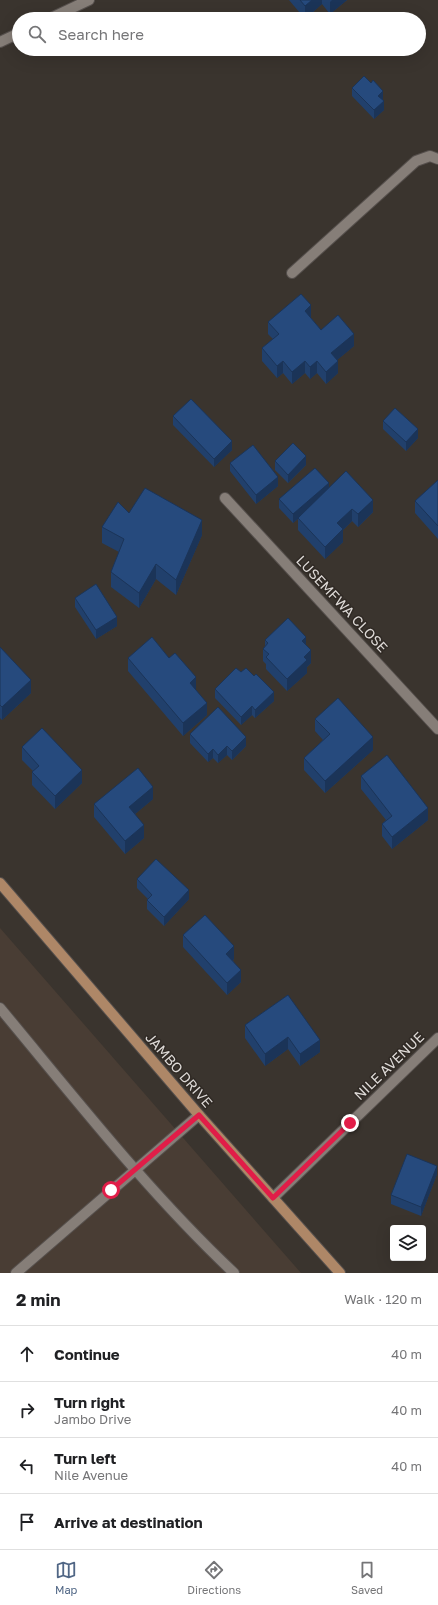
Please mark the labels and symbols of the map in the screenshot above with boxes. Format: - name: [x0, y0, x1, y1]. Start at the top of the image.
- street label: LUSEMFWA CLOSE: [293, 552, 392, 656]
- street label: NILE AVENUE: [350, 1028, 427, 1103]
- street label: JAMBO DRIVE: [142, 1029, 216, 1111]
- route end: [341, 1114, 359, 1132]
- route start: [102, 1181, 120, 1199]

